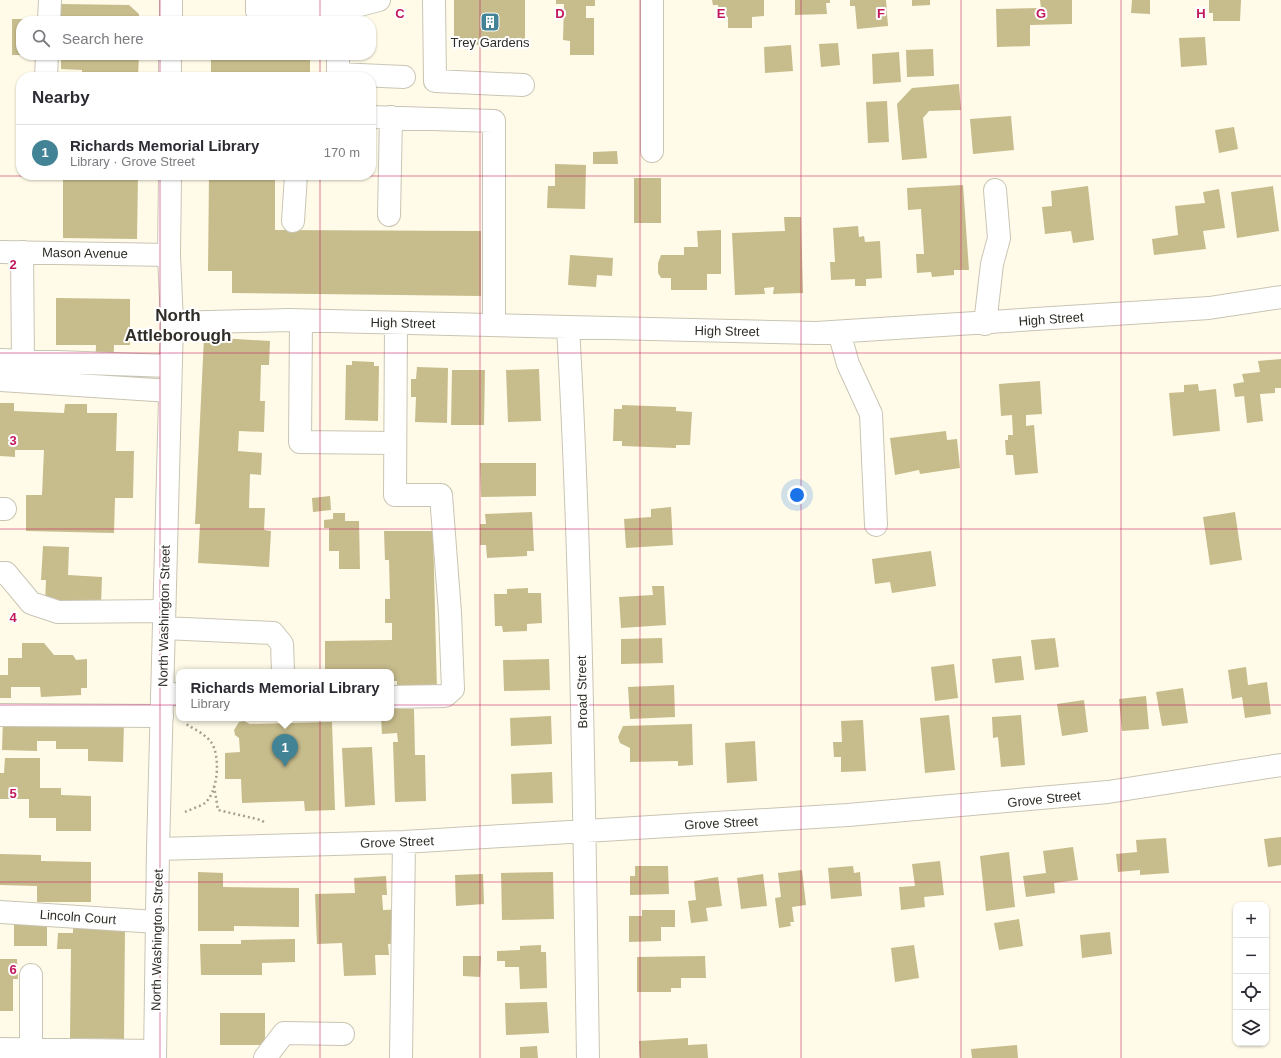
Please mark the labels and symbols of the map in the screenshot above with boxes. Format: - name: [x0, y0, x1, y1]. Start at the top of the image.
- text: C: [395, 6, 405, 21]
- text: D: [555, 6, 565, 21]
- text: E: [717, 6, 726, 21]
- text: F: [877, 6, 885, 21]
- text: G: [1036, 6, 1046, 21]
- text: H: [1196, 6, 1206, 21]
- building icon: Trey Gardens: [479, 11, 501, 33]
- place label: Trey Gardens: [451, 35, 530, 50]
- street label: Mason Avenue: [42, 245, 128, 261]
- text: 2: [9, 257, 17, 272]
- district label: North Attleborough: [125, 306, 231, 345]
- street label: High Street: [1018, 309, 1084, 329]
- street label: High Street: [370, 315, 436, 331]
- street label: High Street: [694, 323, 760, 339]
- text: 3: [9, 433, 17, 448]
- your location: [787, 485, 807, 505]
- street label: North Washington Street: [155, 545, 173, 687]
- text: 4: [9, 610, 17, 625]
- street label: Broad Street: [574, 655, 590, 729]
- pin: 1: [272, 734, 298, 767]
- text: 5: [9, 786, 17, 801]
- street label: Grove Street: [1007, 788, 1082, 810]
- street label: Grove Street: [684, 814, 759, 832]
- street label: Grove Street: [360, 833, 434, 851]
- street label: North Washington Street: [148, 869, 166, 1011]
- street label: Lincoln Court: [39, 907, 117, 927]
- text: 6: [9, 962, 17, 977]

